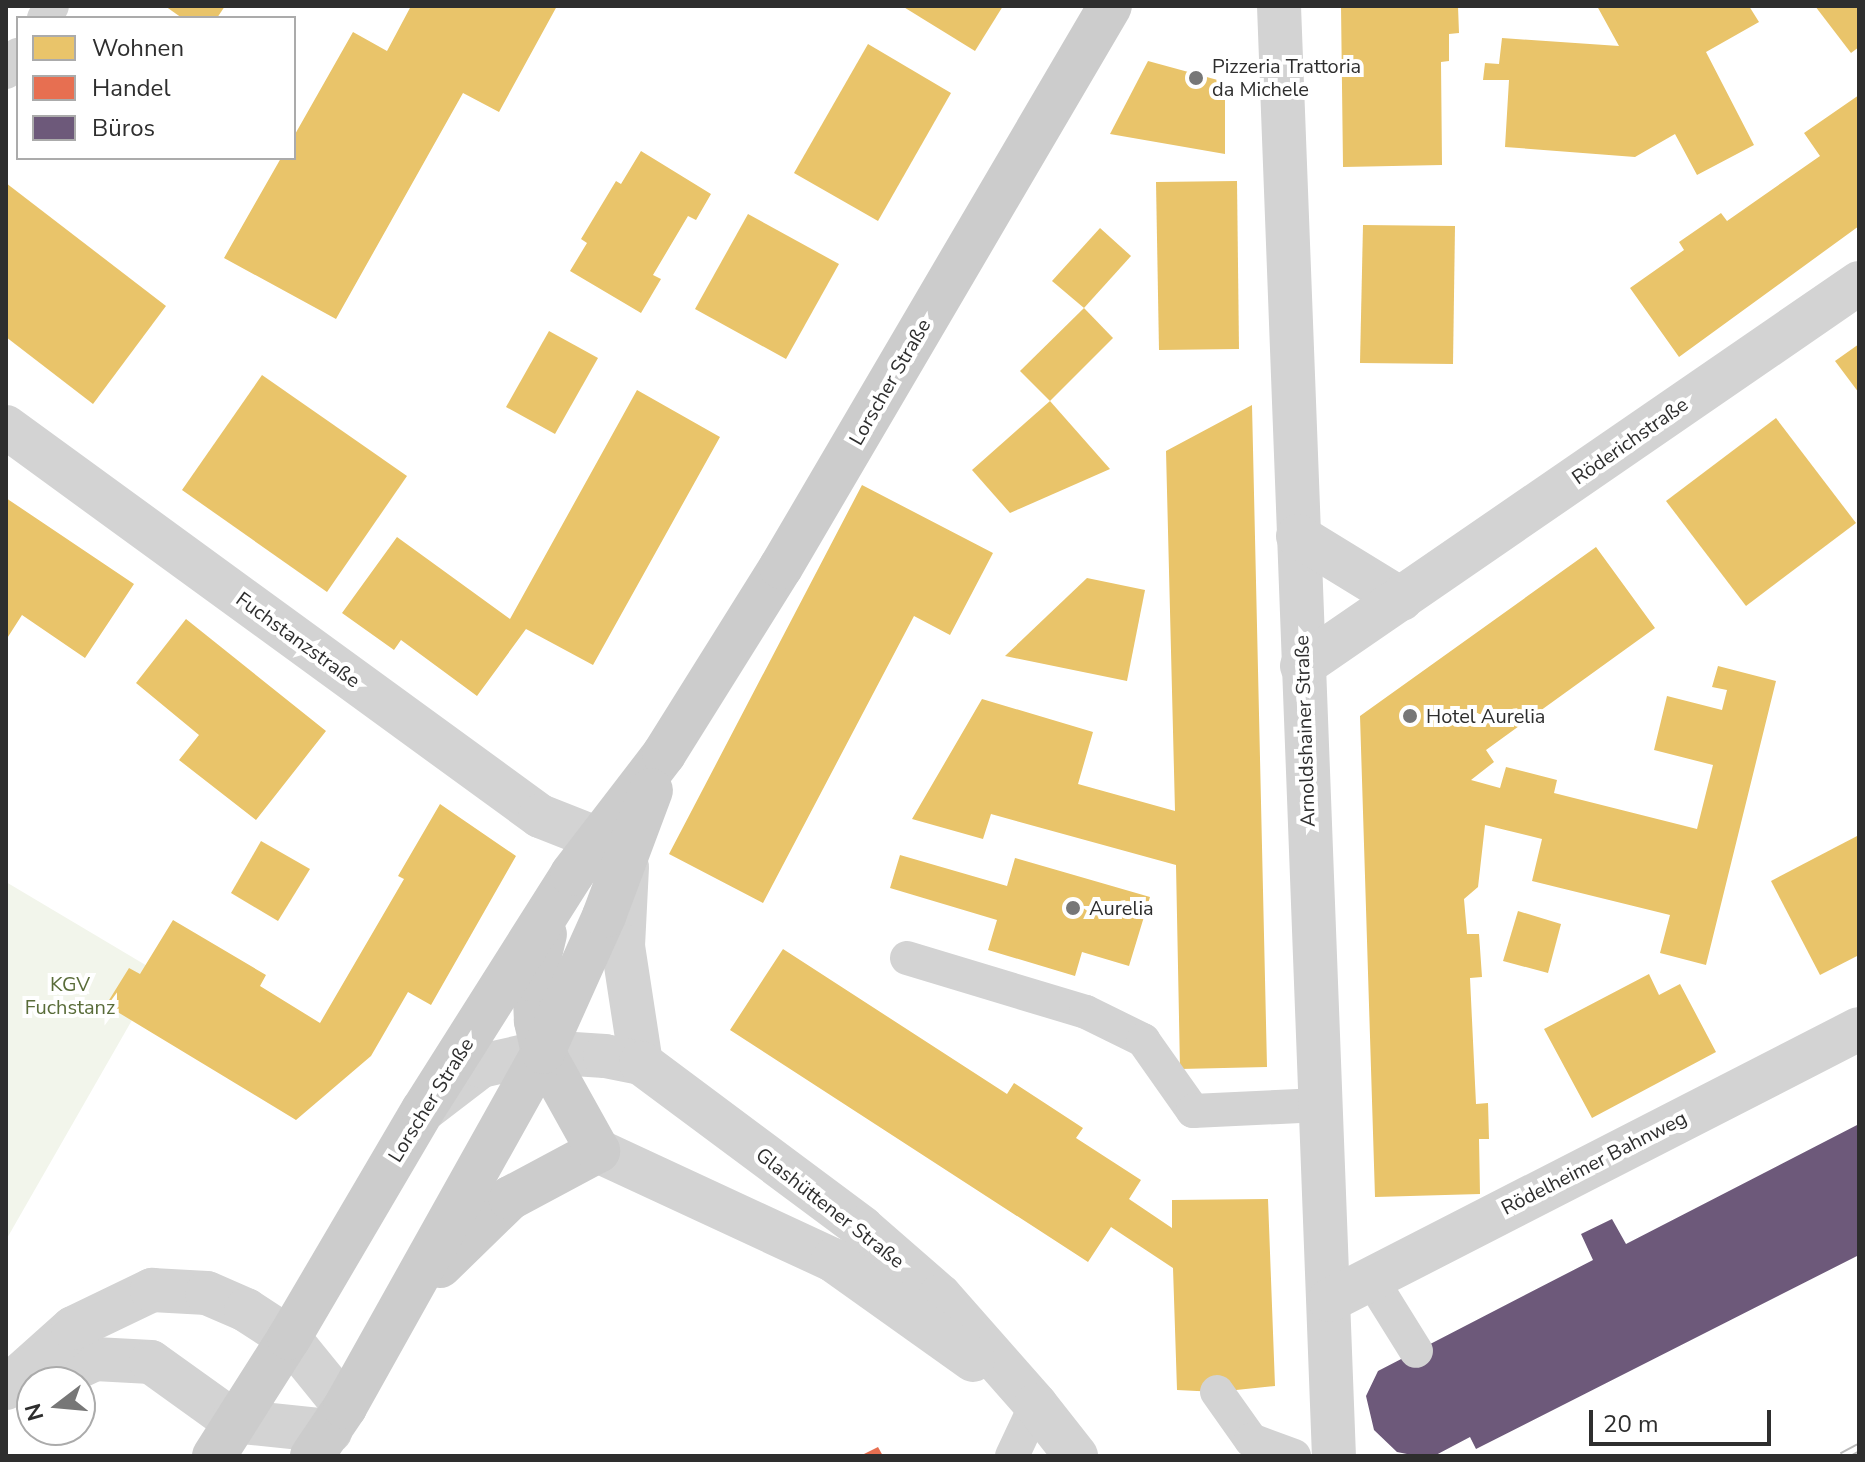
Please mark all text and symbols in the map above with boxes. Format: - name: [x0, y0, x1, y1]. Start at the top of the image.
- legend: [16, 16, 296, 160]
- text: Wohnen: [92, 32, 184, 64]
- place label: Pizzeria Trattoria da Michele: [1212, 54, 1361, 101]
- marker: Pizzeria Trattoria da Michele: [1187, 69, 1205, 87]
- text: Handel: [92, 72, 170, 104]
- text: Büros: [92, 112, 155, 144]
- street label: Lorscher Straße: [844, 315, 936, 449]
- street label: Röderichstraße: [1567, 392, 1693, 490]
- street label: Fuchstanzstraße: [231, 587, 365, 693]
- street label: Arnoldshainer Straße: [1290, 635, 1320, 827]
- place label: Hotel Aurelia: [1426, 704, 1545, 728]
- marker: Hotel Aurelia: [1401, 707, 1419, 725]
- place label: Aurelia: [1089, 896, 1154, 920]
- marker: Aurelia: [1064, 899, 1082, 917]
- park label: KGV Fuchstanz: [25, 972, 115, 1019]
- street label: Lorscher Straße: [383, 1033, 479, 1167]
- street label: Rödelheimer Bahnweg: [1497, 1106, 1691, 1220]
- street label: Glashüttener Straße: [751, 1143, 909, 1273]
- north arrow: [16, 1366, 96, 1446]
- scale bar: [1593, 1394, 1775, 1444]
- text: N: [18, 1400, 52, 1424]
- text: 20 m: [1603, 1408, 1659, 1440]

